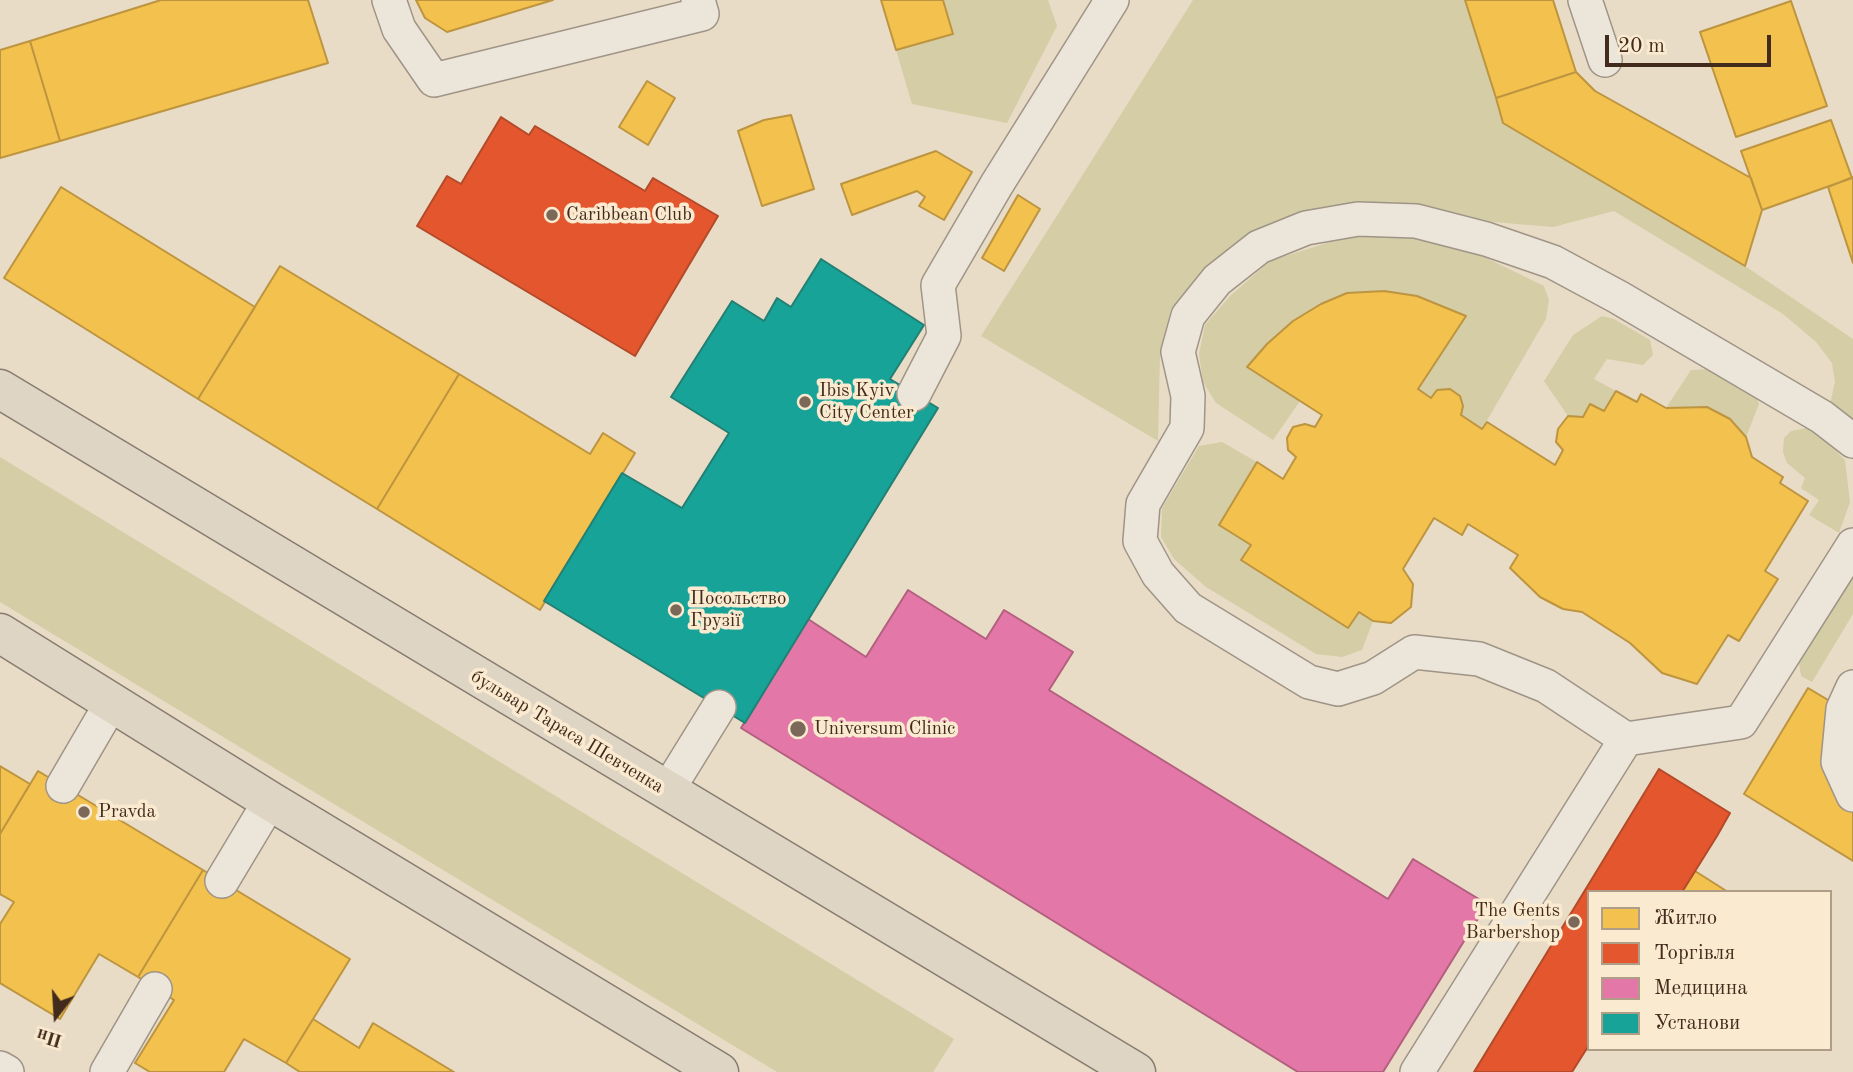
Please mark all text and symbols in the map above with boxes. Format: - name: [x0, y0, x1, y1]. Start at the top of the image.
- scale bar: [1608, 21, 1774, 65]
- text: 20 m: [1618, 36, 1665, 57]
- place label: Caribbean Club: [566, 204, 692, 226]
- marker: Caribbean Club: [544, 207, 560, 223]
- place label: Ibis Kyiv City Center: [819, 380, 914, 424]
- marker: Ibis Kyiv City Center: [797, 394, 813, 410]
- place label: Посольство Грузії: [690, 588, 786, 632]
- marker: Посольство Грузії: [668, 602, 684, 618]
- street label: бульвар Тараса Шевченка: [466, 665, 668, 799]
- place label: Universum Clinic: [814, 718, 955, 740]
- marker: Universum Clinic: [788, 719, 808, 739]
- place label: Pravda: [98, 801, 156, 823]
- marker: Pravda: [76, 804, 92, 820]
- legend: [1587, 890, 1832, 1051]
- place label: The Gents Barbershop: [1466, 900, 1560, 944]
- text: Житло: [1654, 908, 1717, 929]
- marker: The Gents Barbershop: [1566, 914, 1582, 930]
- text: Торгівля: [1654, 943, 1735, 964]
- text: Медицина: [1654, 978, 1748, 999]
- north arrow: [21, 981, 91, 1051]
- text: Установи: [1654, 1013, 1740, 1034]
- text: Пн: [34, 1024, 65, 1049]

